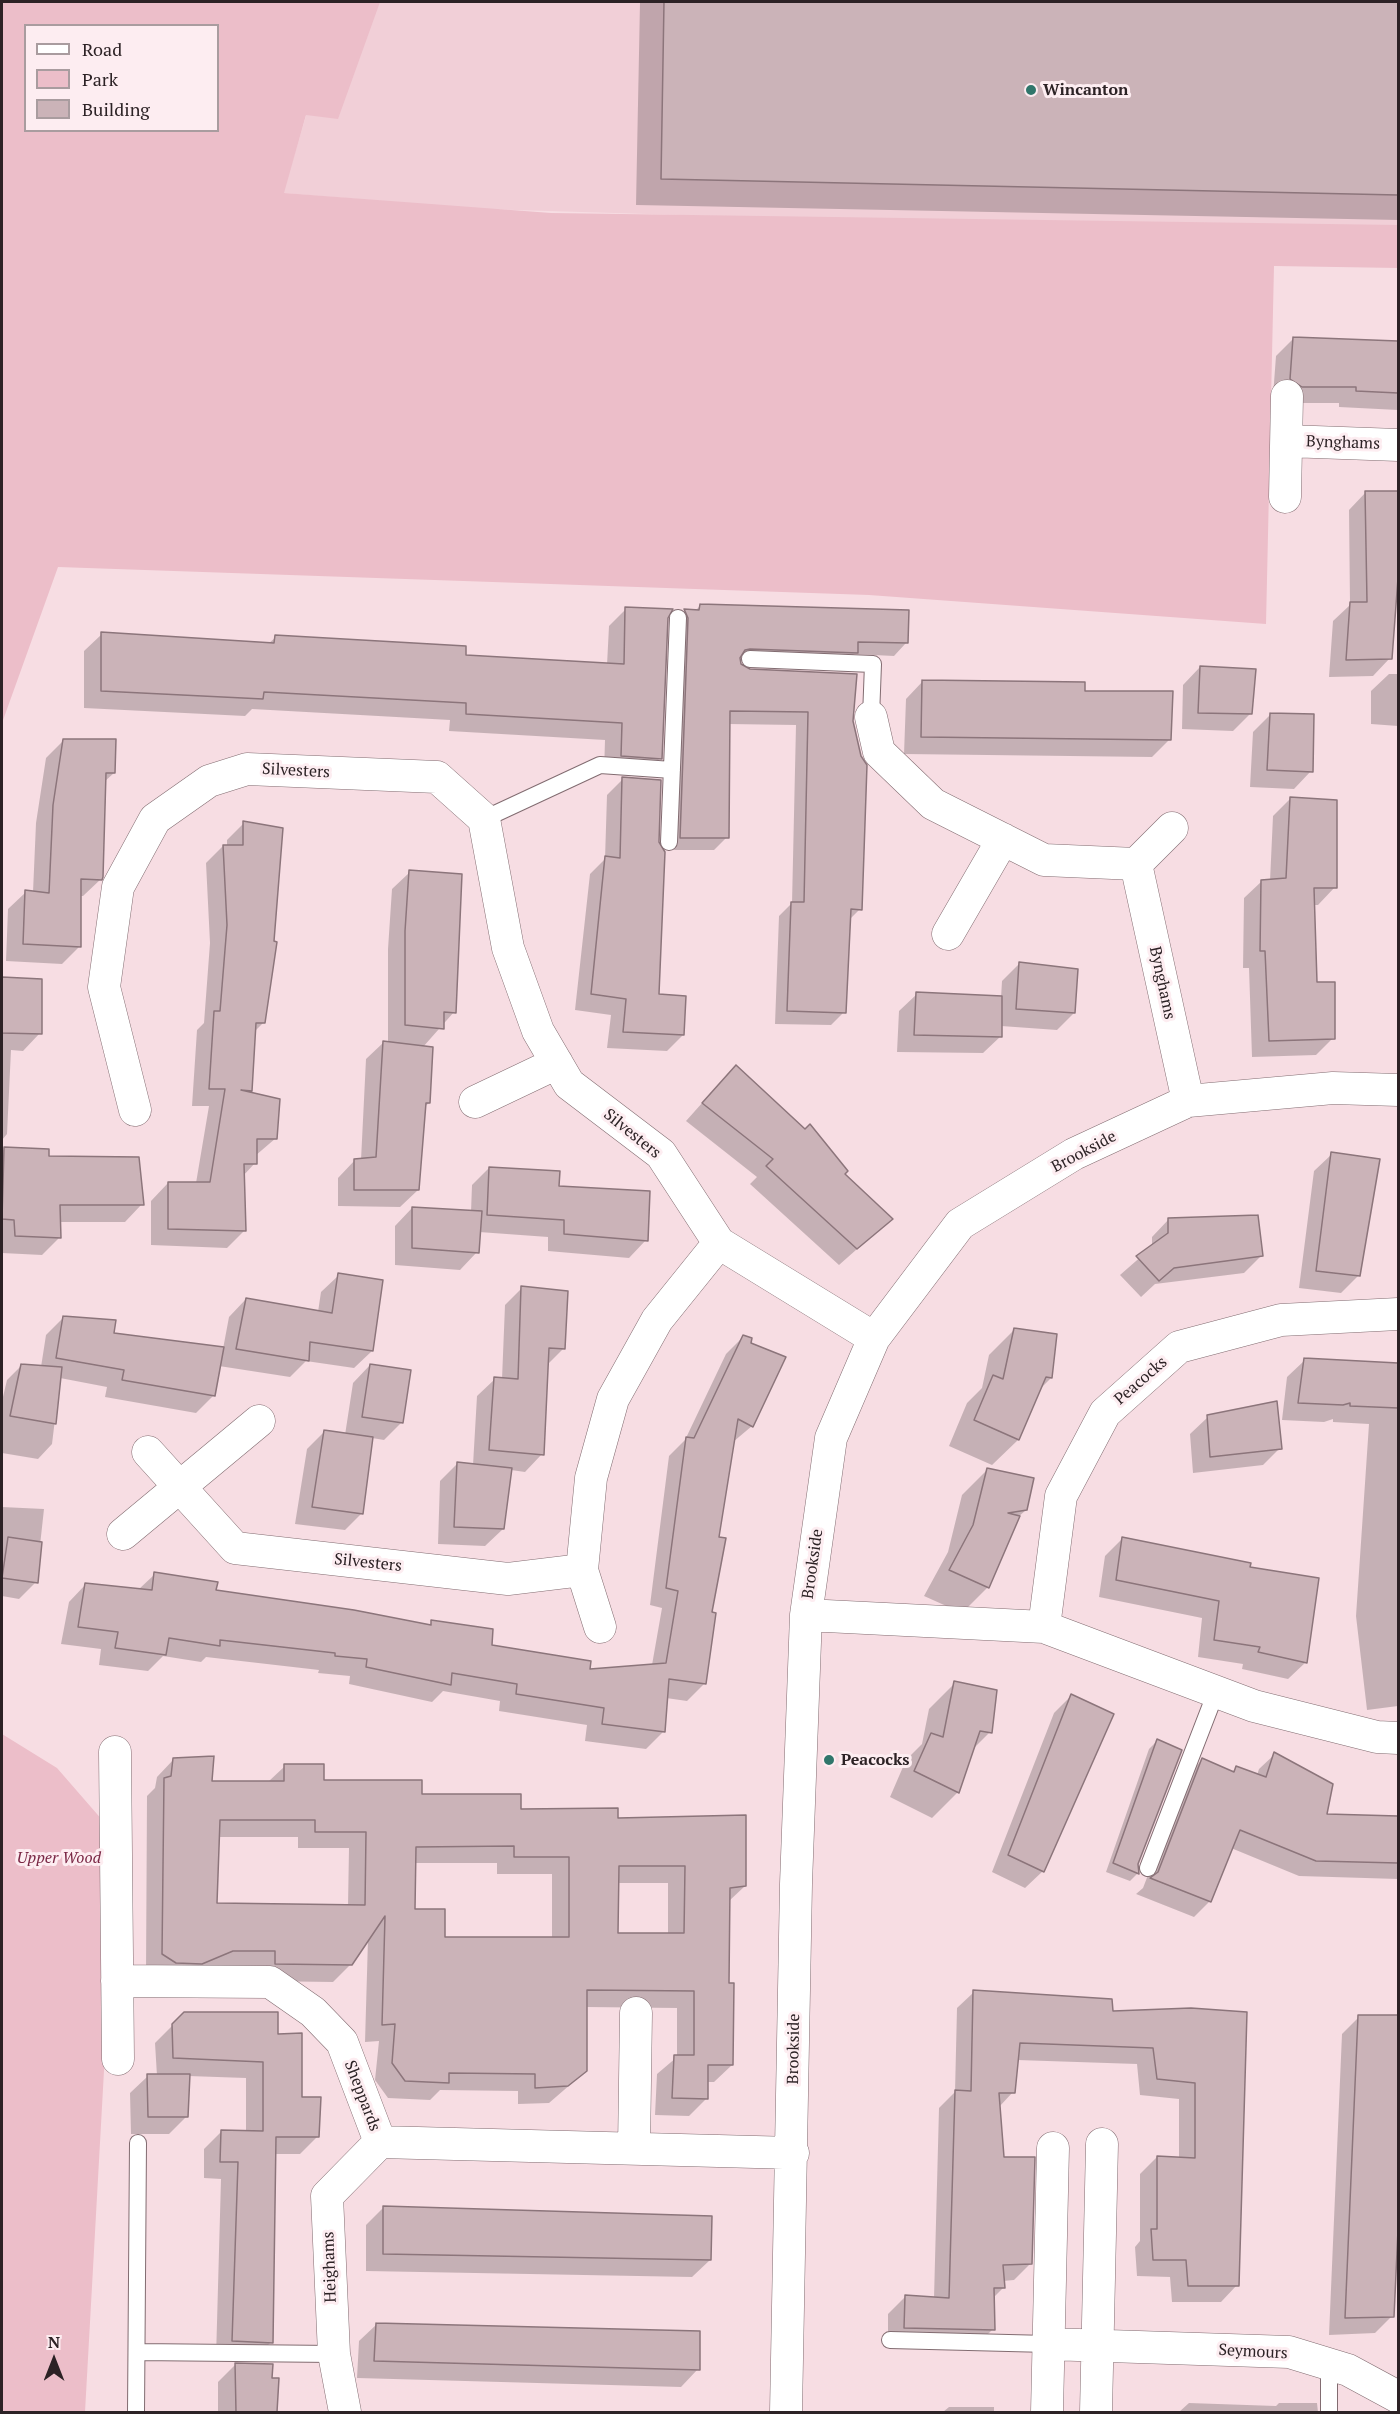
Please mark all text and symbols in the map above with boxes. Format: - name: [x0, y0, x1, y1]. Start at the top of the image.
- legend: [24, 24, 219, 132]
- text: Road: [82, 37, 122, 61]
- text: Park: [82, 67, 118, 91]
- place label: Wincanton: [1043, 80, 1128, 100]
- marker: Wincanton: [1024, 83, 1038, 97]
- text: Building: [82, 97, 150, 121]
- street label: Bynghams: [1306, 432, 1380, 454]
- street label: Silvesters: [262, 760, 330, 782]
- street label: Bynghams: [1145, 945, 1179, 1021]
- street label: Silvesters: [600, 1105, 664, 1163]
- street label: Brookside: [1048, 1127, 1120, 1177]
- street label: Peacocks: [1111, 1353, 1171, 1409]
- street label: Brookside: [799, 1528, 827, 1600]
- street label: Silvesters: [333, 1550, 403, 1576]
- place label: Peacocks: [841, 1750, 910, 1770]
- marker: Peacocks: [822, 1753, 836, 1767]
- park label: Upper Wood: [17, 1848, 101, 1868]
- street label: Brookside: [784, 2014, 804, 2084]
- street label: Sheppards: [340, 2058, 384, 2134]
- street label: Heighams: [319, 2231, 341, 2303]
- north arrow: [24, 2330, 84, 2390]
- text: N: [48, 2331, 60, 2353]
- street label: Seymours: [1218, 2341, 1288, 2363]

